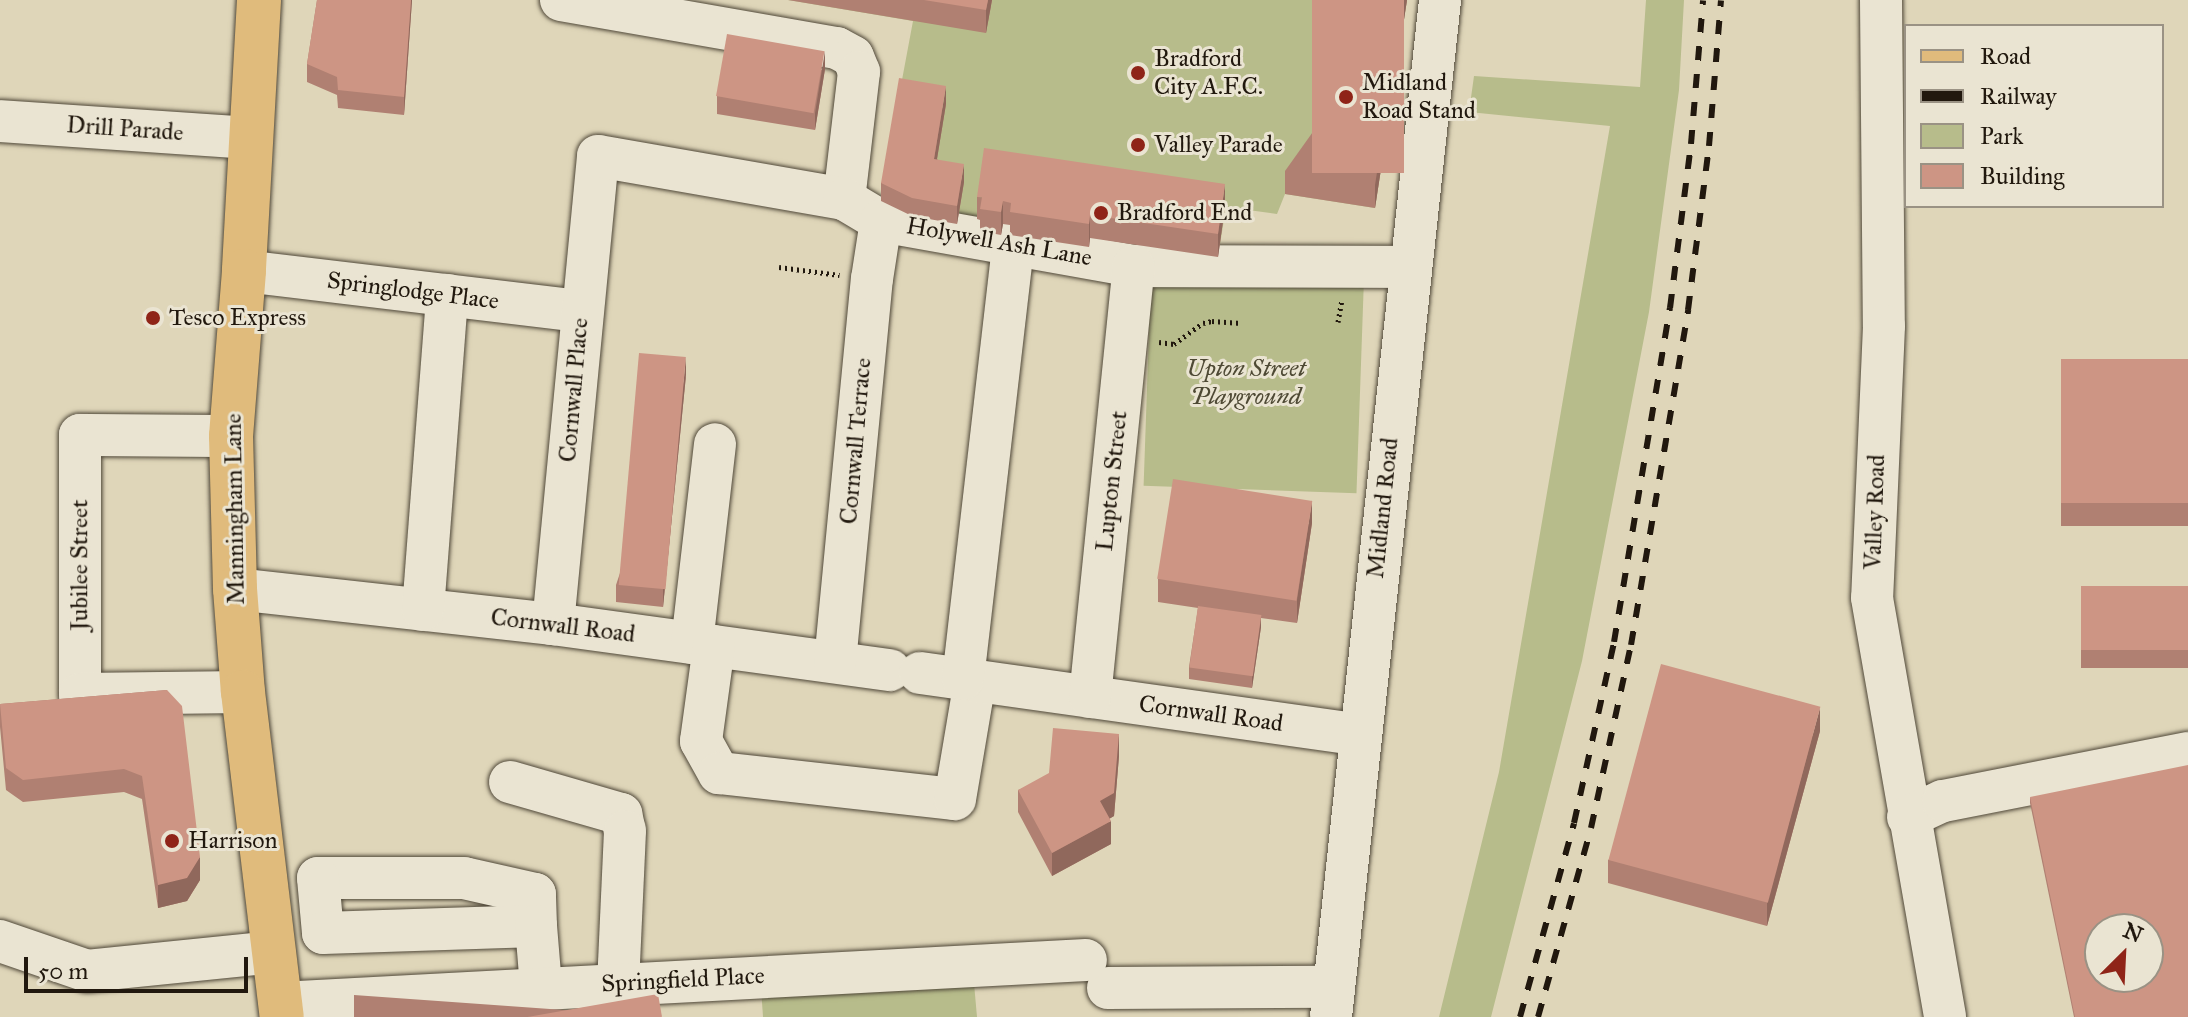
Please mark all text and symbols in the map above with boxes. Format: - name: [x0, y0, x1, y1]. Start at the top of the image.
- legend: [1904, 24, 2164, 208]
- text: Road: [1980, 41, 2031, 71]
- place label: Bradford City A.F.C.: [1154, 45, 1263, 101]
- marker: Bradford City A.F.C.: [1129, 64, 1147, 82]
- place label: Midland Road Stand: [1362, 69, 1476, 125]
- text: Railway: [1980, 81, 2057, 111]
- marker: Midland Road Stand: [1337, 88, 1355, 106]
- street label: Drill Parade: [65, 111, 185, 147]
- text: Park: [1980, 121, 2023, 151]
- place label: Valley Parade: [1154, 131, 1283, 159]
- marker: Valley Parade: [1129, 136, 1147, 154]
- text: Building: [1980, 161, 2065, 191]
- place label: Bradford End: [1117, 199, 1252, 227]
- marker: Bradford End: [1092, 204, 1110, 222]
- street label: Holywell Ash Lane: [904, 212, 1094, 272]
- street label: Springlodge Place: [325, 266, 501, 316]
- place label: Tesco Express: [169, 304, 306, 332]
- marker: Tesco Express: [144, 309, 162, 327]
- street label: Cornwall Place: [553, 317, 595, 463]
- park label: Upton Street Playground: [1186, 355, 1306, 411]
- street label: Cornwall Terrace: [834, 357, 878, 525]
- street label: Lupton Street: [1090, 409, 1134, 553]
- street label: Manningham Lane: [219, 413, 251, 605]
- street label: Midland Road: [1361, 436, 1405, 580]
- street label: Valley Road: [1859, 454, 1891, 570]
- street label: Jubilee Street: [66, 499, 94, 631]
- street label: Cornwall Road: [489, 603, 637, 649]
- street label: Cornwall Road: [1137, 690, 1285, 738]
- place label: Harrison: [188, 827, 278, 855]
- marker: Harrison: [163, 832, 181, 850]
- north arrow: [2084, 913, 2164, 993]
- text: N: [2119, 916, 2147, 949]
- scale bar: [28, 941, 252, 991]
- text: 50 m: [38, 956, 88, 986]
- street label: Springfield Place: [601, 961, 765, 999]

